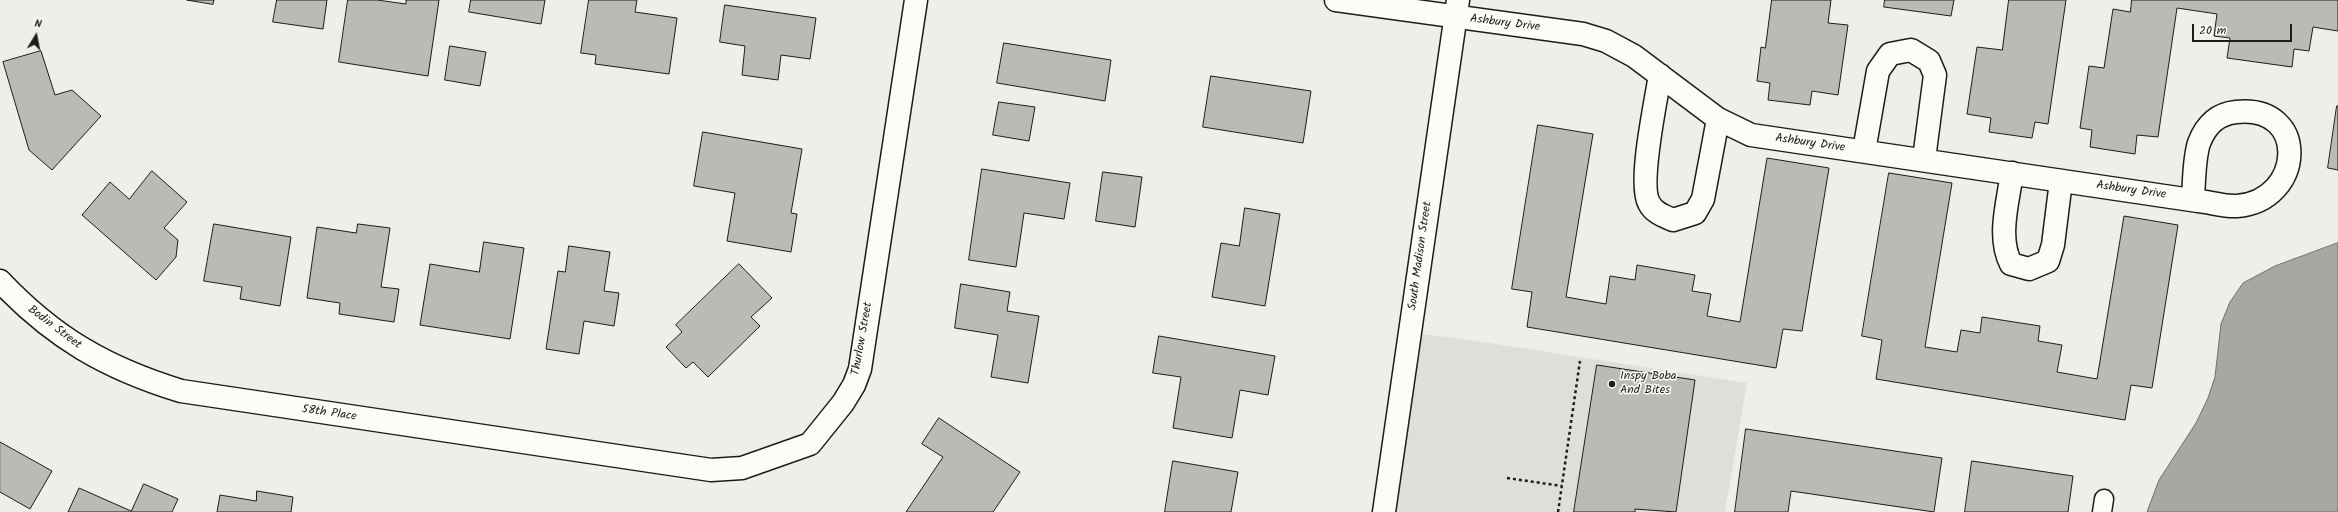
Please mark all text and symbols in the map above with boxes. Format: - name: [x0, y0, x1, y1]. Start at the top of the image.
- street label: Ashbury Drive: [1469, 13, 1541, 35]
- text: N: [33, 15, 43, 34]
- north arrow: [16, 16, 56, 56]
- scale bar: [2194, 16, 2294, 42]
- text: 20 m: [2199, 21, 2226, 40]
- street label: Ashbury Drive: [1774, 132, 1846, 156]
- street label: Ashbury Drive: [2095, 179, 2167, 203]
- street label: South Madison Street: [1406, 201, 1436, 311]
- street label: Thurlow Street: [849, 301, 877, 377]
- street label: Bodin Street: [24, 303, 84, 353]
- place label: Inspy Boba And Bites: [1620, 370, 1676, 398]
- marker: Inspy Boba And Bites: [1607, 379, 1617, 389]
- street label: 58th Place: [301, 403, 357, 425]

